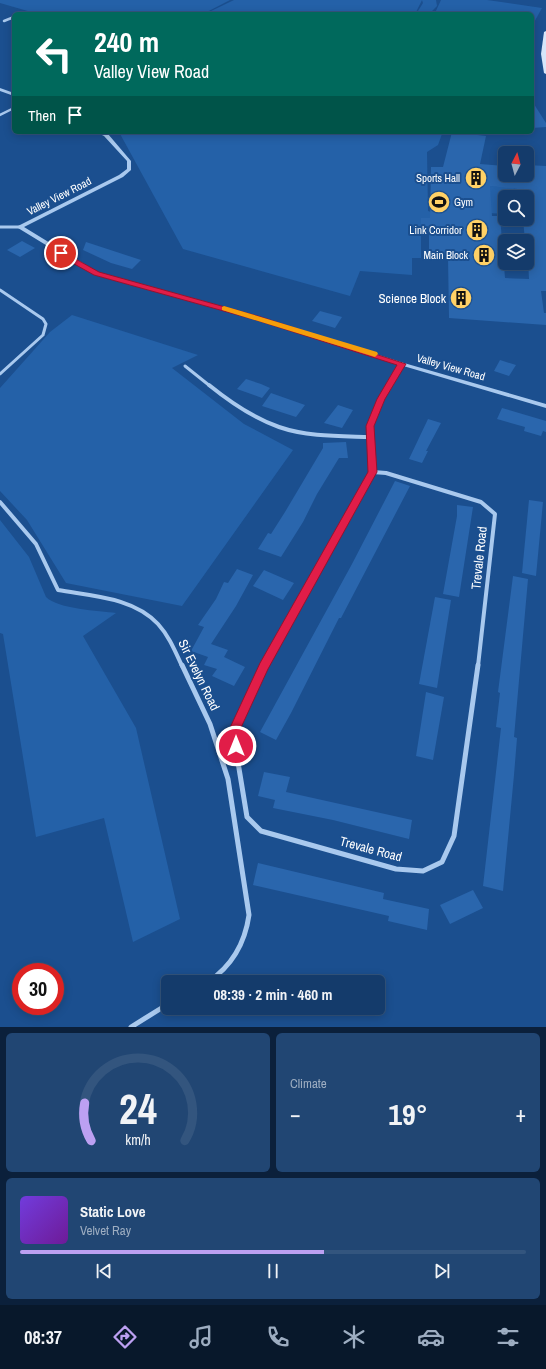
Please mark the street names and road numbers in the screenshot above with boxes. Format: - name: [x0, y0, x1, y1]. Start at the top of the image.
- street label: Valley View Road: [24, 174, 94, 218]
- street label: Valley View Road: [415, 351, 487, 383]
- street label: Trevale Road: [467, 525, 491, 591]
- street label: Sir Evelyn Road: [174, 637, 224, 713]
- street label: Trevale Road: [338, 833, 404, 865]

